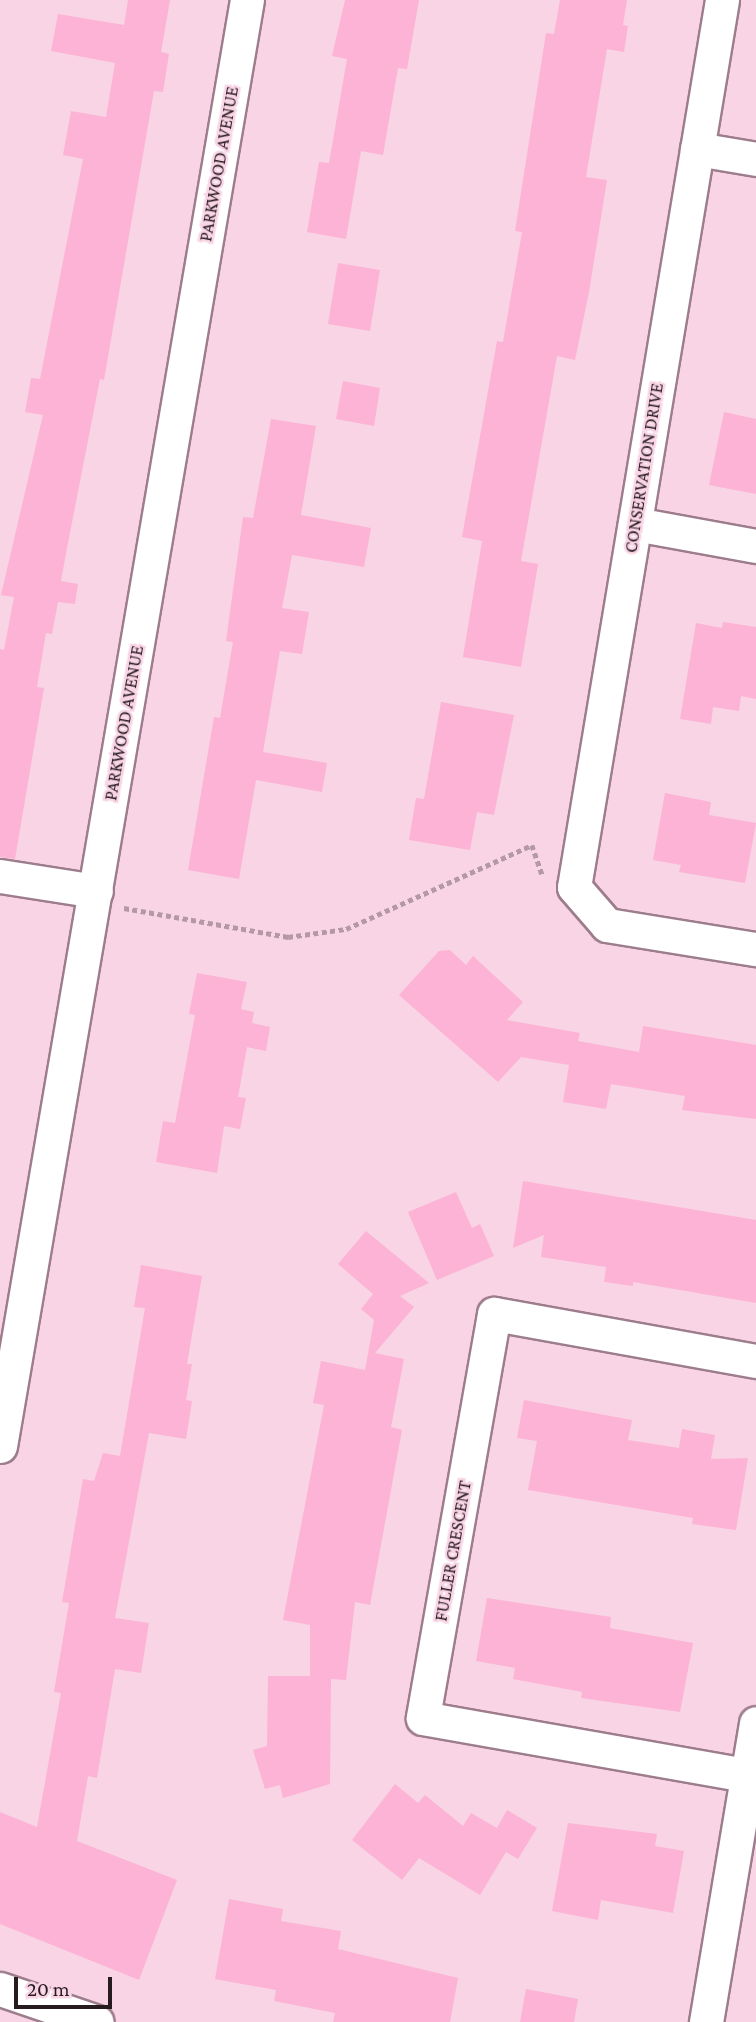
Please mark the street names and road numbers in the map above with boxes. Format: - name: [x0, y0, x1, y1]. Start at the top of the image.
- street label: PARKWOOD AVENUE: [195, 85, 243, 243]
- street label: CONSERVATION DRIVE: [620, 382, 668, 554]
- street label: PARKWOOD AVENUE: [100, 644, 148, 802]
- street label: FULLER CRESCENT: [430, 1479, 476, 1623]

